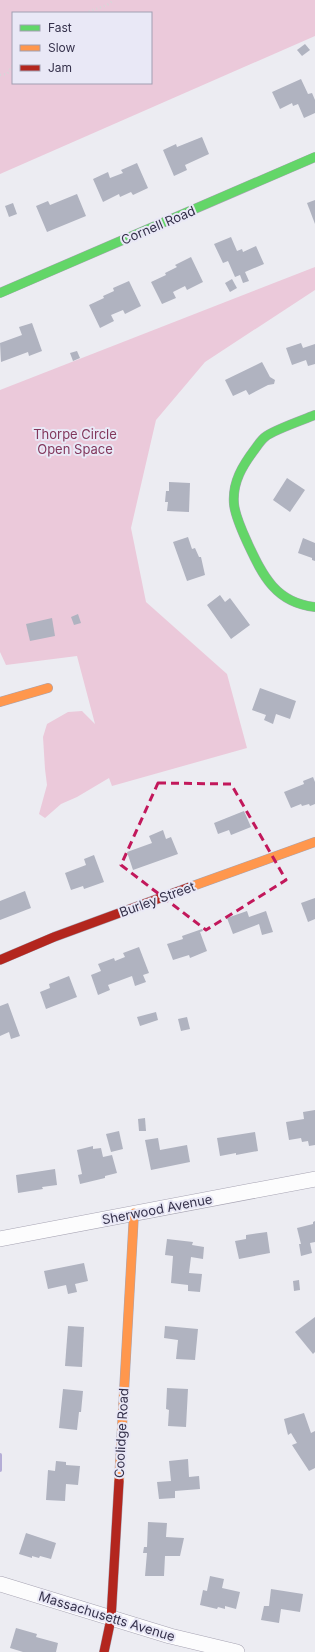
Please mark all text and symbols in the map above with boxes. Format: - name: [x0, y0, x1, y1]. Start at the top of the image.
- legend: [12, 12, 152, 84]
- text: Fast: [48, 20, 72, 35]
- text: Slow: [48, 40, 76, 55]
- text: Jam: [48, 60, 72, 75]
- street label: Cornell Road: [119, 202, 197, 248]
- park label: Thorpe Circle Open Space: [33, 426, 117, 457]
- street label: Burley Street: [117, 878, 197, 920]
- street label: Sherwood Avenue: [101, 1190, 213, 1228]
- street label: Coolidge Road: [111, 1388, 131, 1478]
- street label: Massachusetts Avenue: [37, 1588, 177, 1644]

